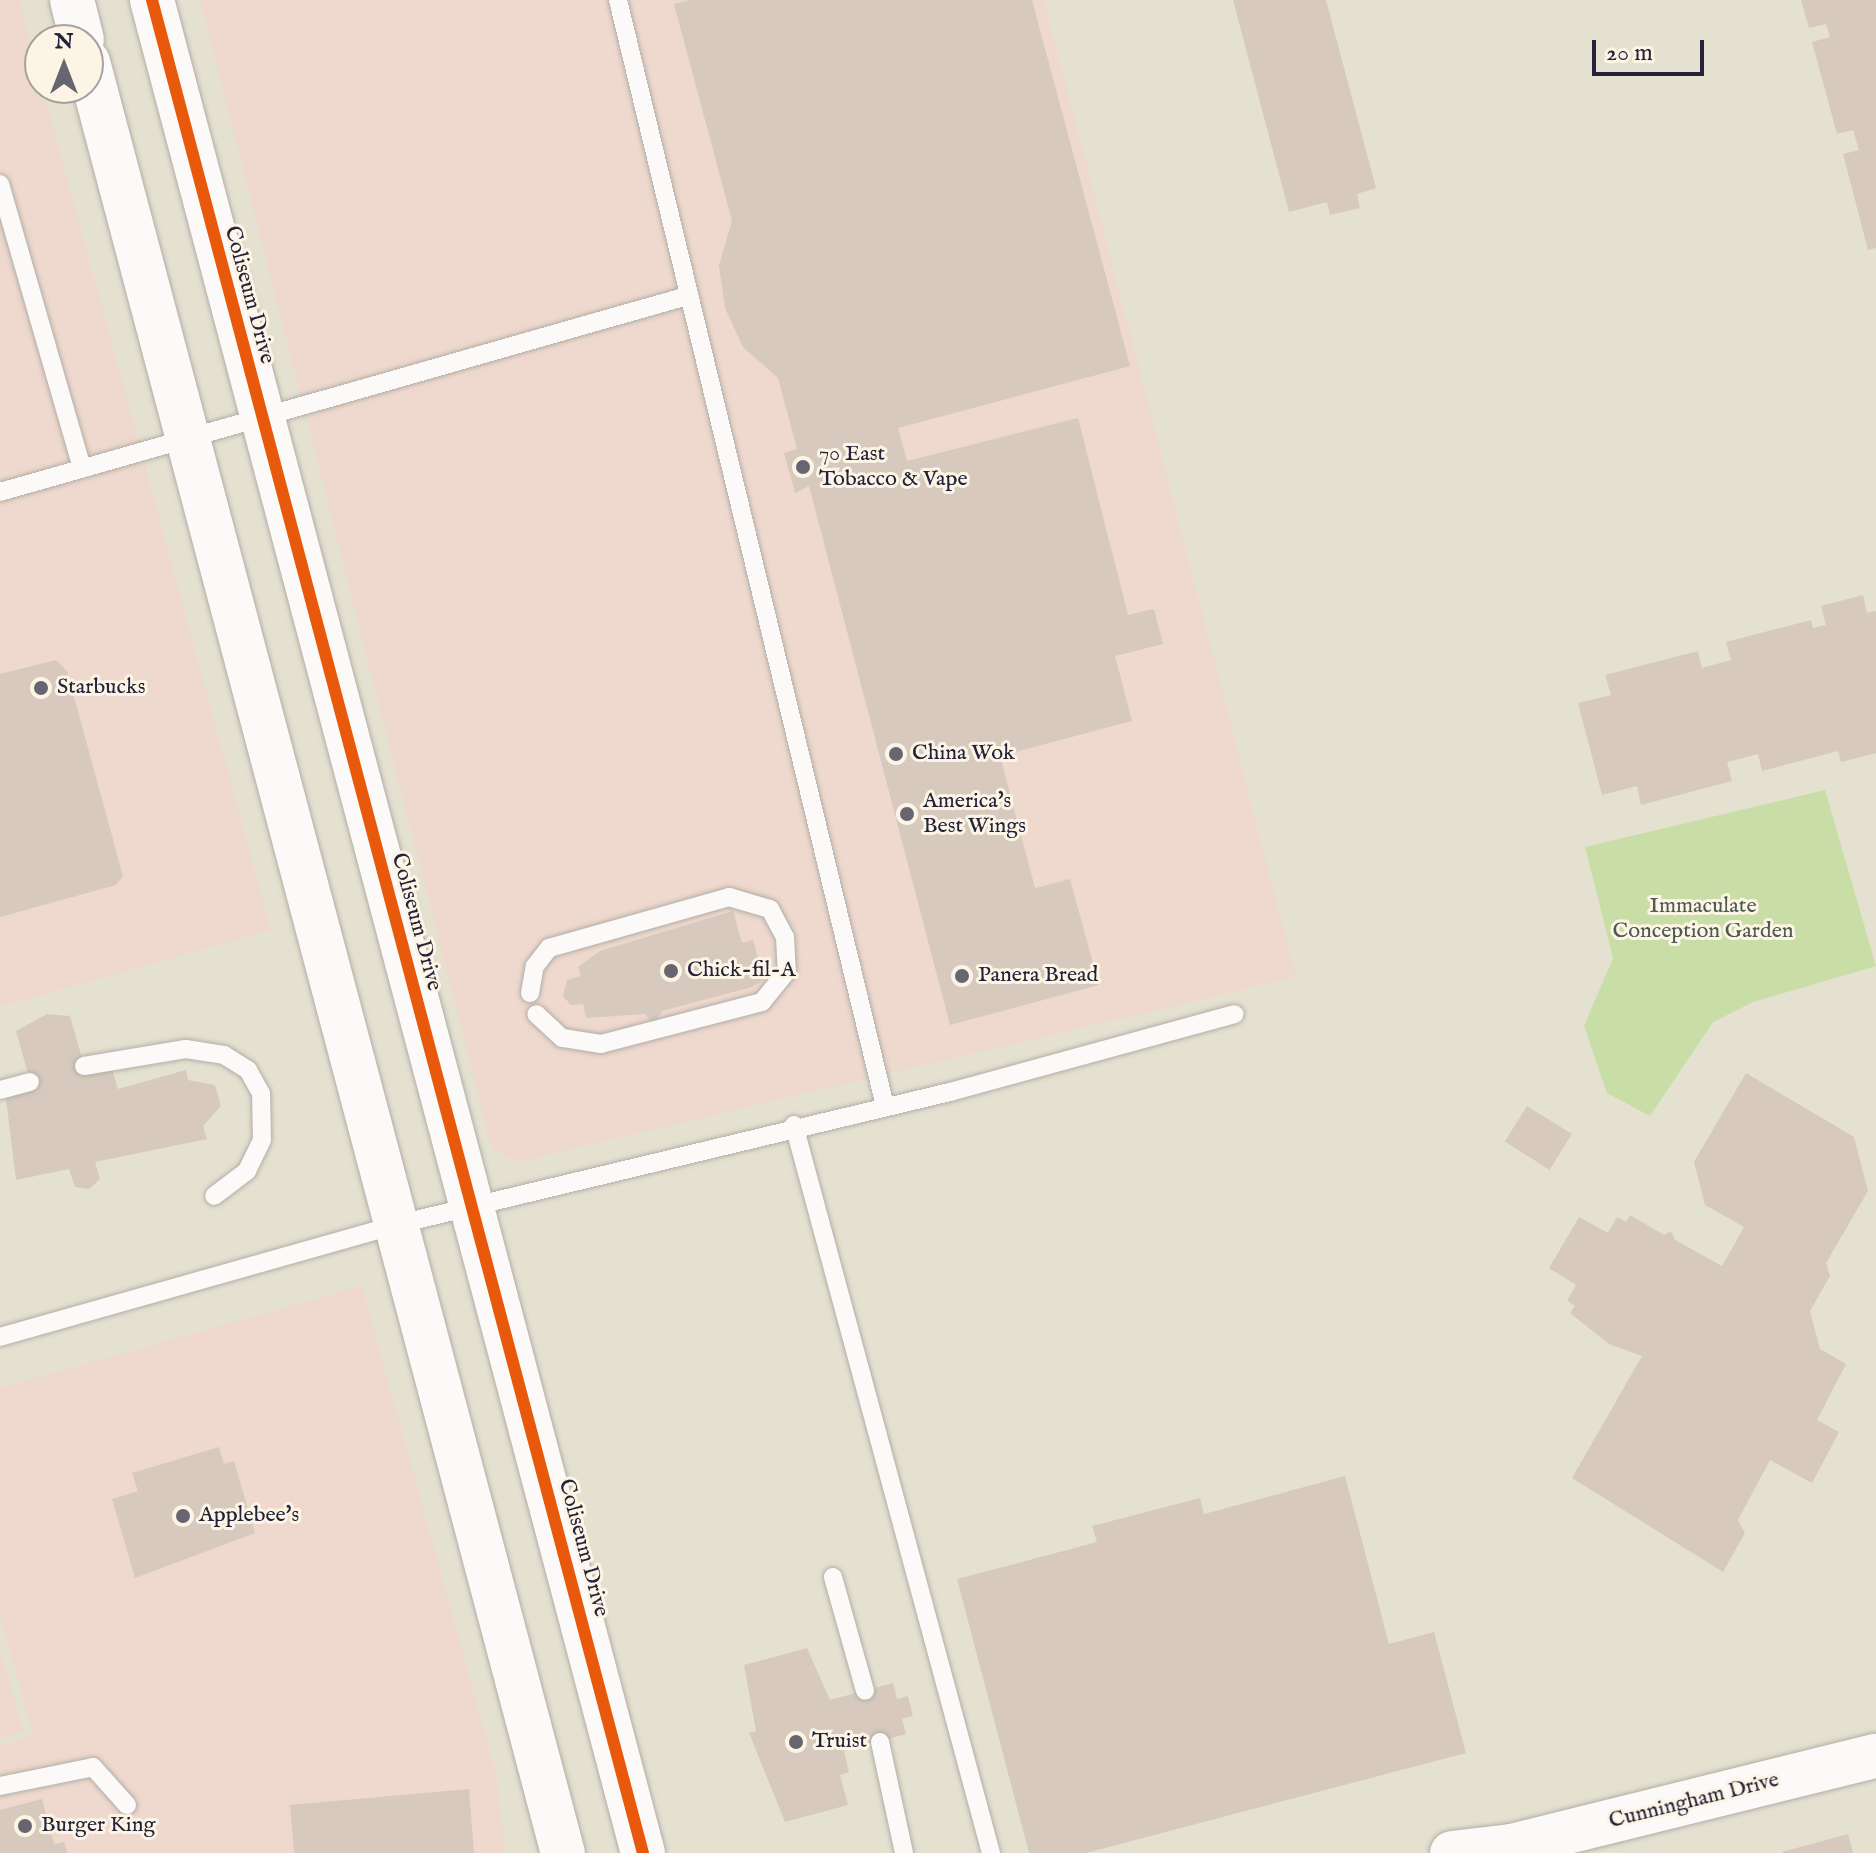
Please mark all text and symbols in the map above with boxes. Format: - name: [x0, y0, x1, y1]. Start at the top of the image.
- north arrow: [24, 24, 104, 104]
- scale bar: [1596, 24, 1708, 74]
- text: N: [54, 28, 74, 56]
- text: 20 m: [1606, 38, 1653, 69]
- street label: Coliseum Drive: [218, 223, 280, 367]
- place label: 70 East Tobacco & Vape: [819, 441, 968, 492]
- marker: 70 East Tobacco & Vape: [794, 458, 812, 476]
- place label: Starbucks: [57, 675, 145, 701]
- marker: Starbucks: [32, 679, 50, 697]
- place label: China Wok: [912, 741, 1015, 767]
- marker: China Wok: [887, 745, 905, 763]
- place label: America's Best Wings: [923, 788, 1026, 840]
- marker: America's Best Wings: [898, 805, 916, 823]
- street label: Coliseum Drive: [385, 850, 447, 994]
- park label: Immaculate Conception Garden: [1613, 893, 1793, 944]
- place label: Chick-fil-A: [687, 958, 796, 984]
- marker: Chick-fil-A: [662, 962, 680, 980]
- place label: Panera Bread: [978, 963, 1098, 989]
- marker: Panera Bread: [953, 967, 971, 985]
- street label: Coliseum Drive: [552, 1476, 614, 1620]
- place label: Applebee's: [199, 1503, 299, 1529]
- marker: Applebee's: [174, 1507, 192, 1525]
- place label: Truist: [812, 1729, 867, 1755]
- marker: Truist: [787, 1733, 805, 1751]
- street label: Cunningham Drive: [1606, 1767, 1782, 1835]
- place label: Burger King: [41, 1813, 155, 1839]
- marker: Burger King: [16, 1817, 34, 1835]

